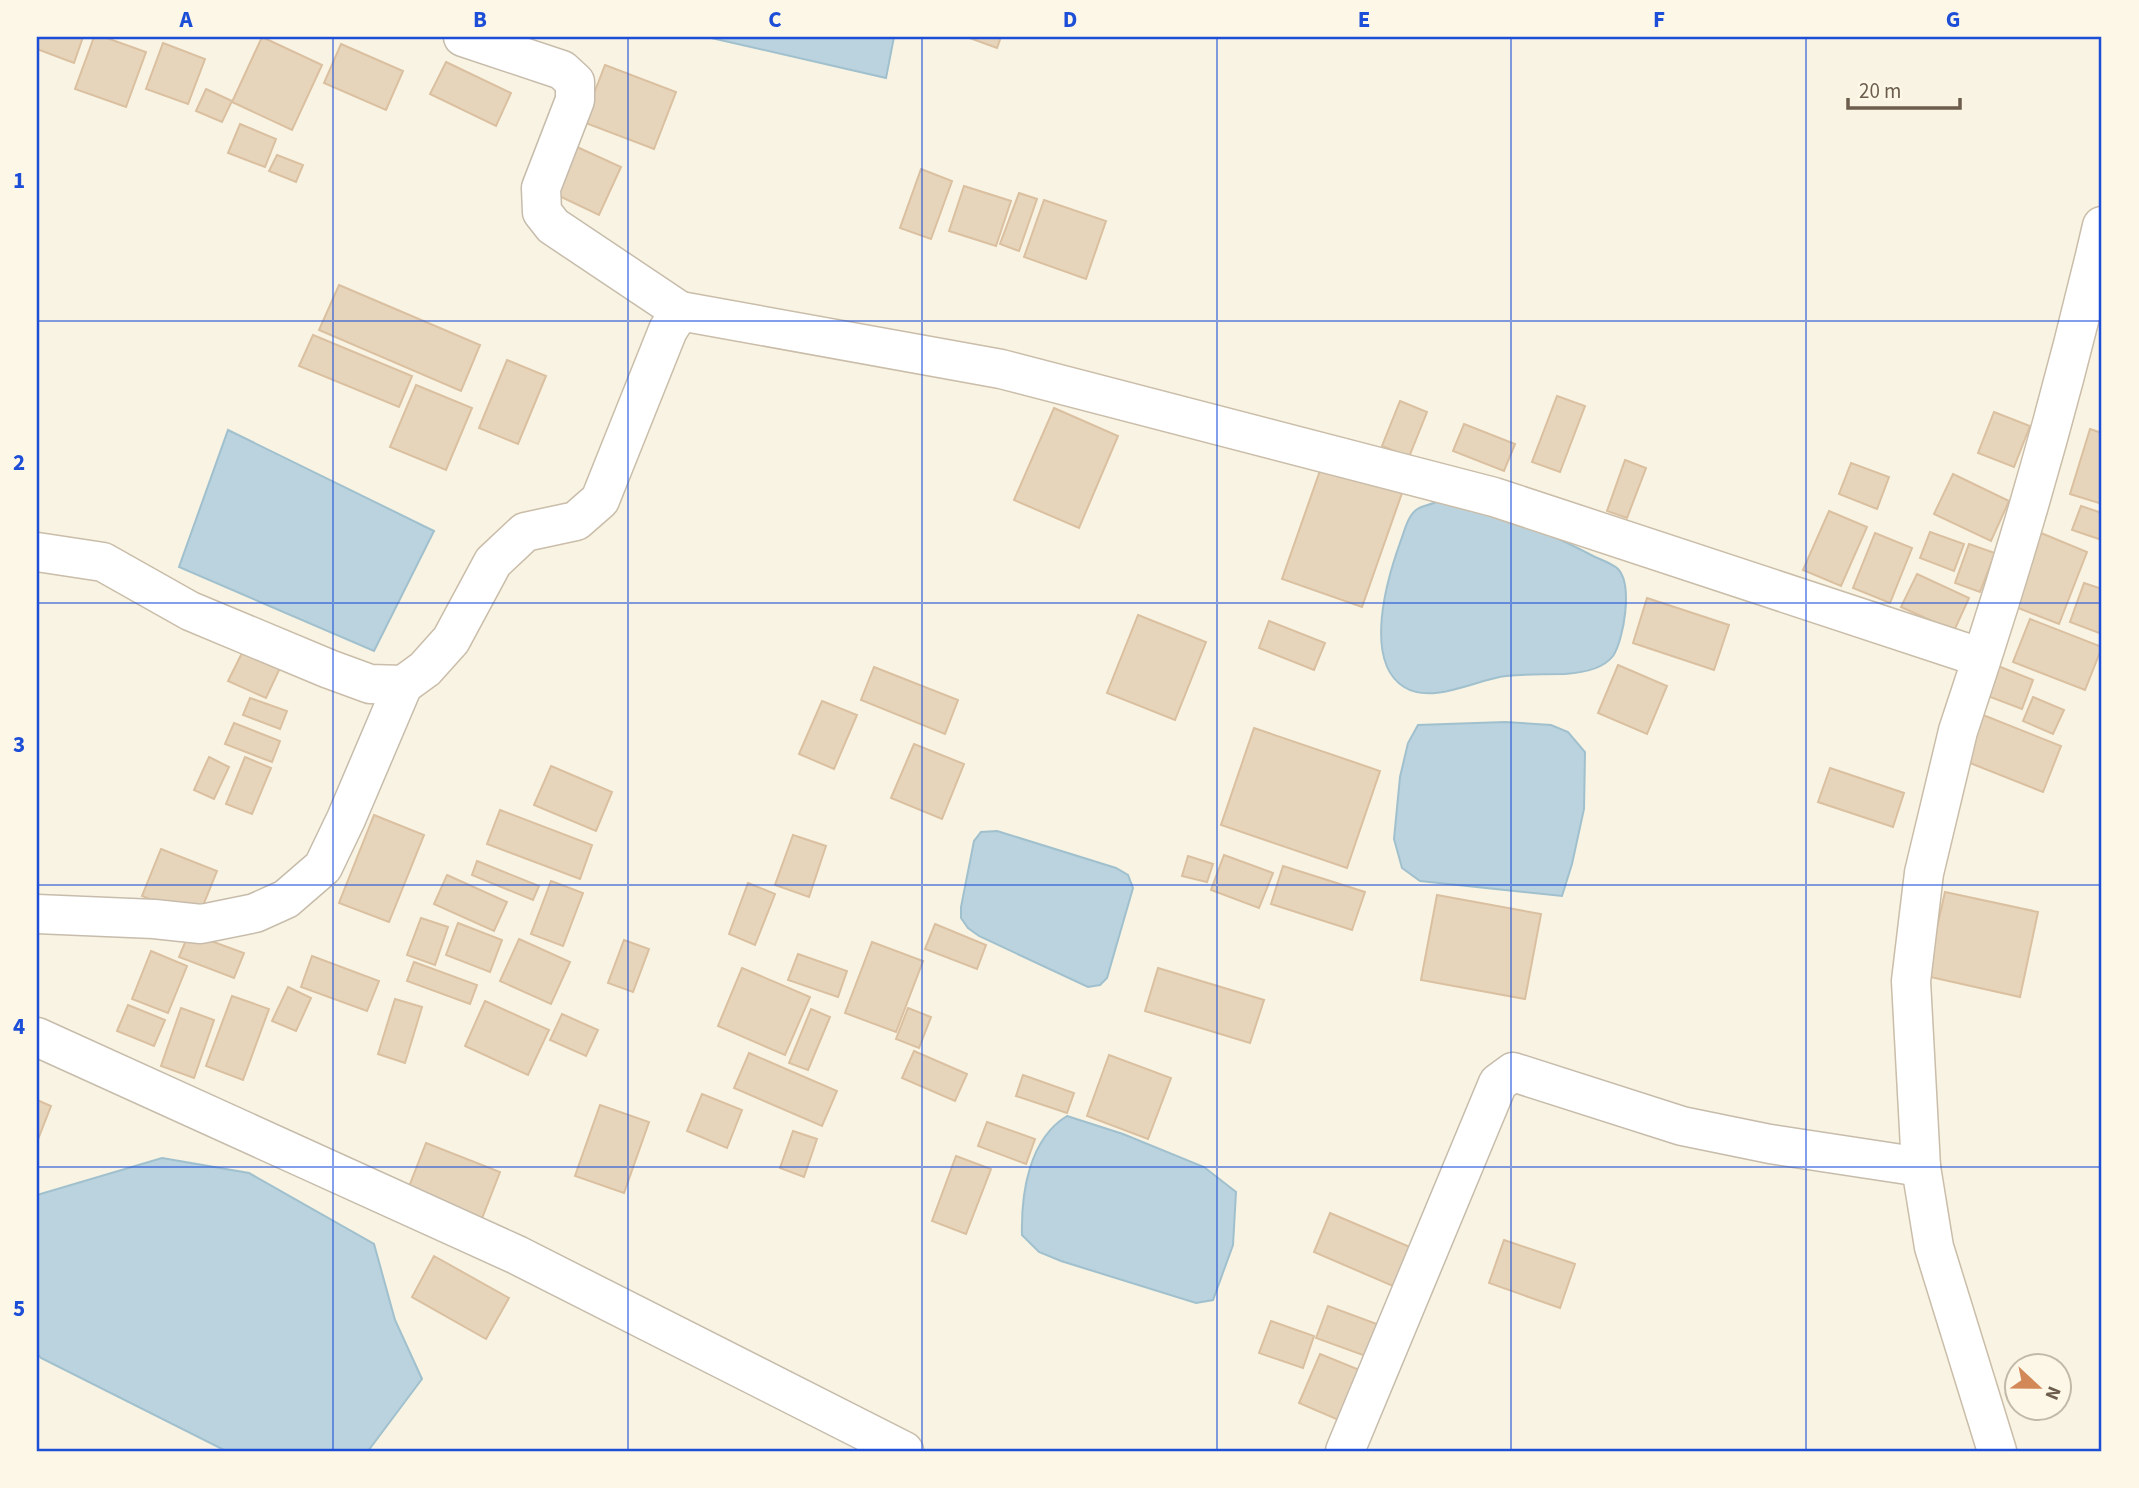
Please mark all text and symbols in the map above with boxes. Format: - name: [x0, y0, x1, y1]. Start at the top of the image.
- text: A: [178, 3, 193, 36]
- text: B: [473, 3, 487, 36]
- text: C: [768, 3, 782, 36]
- text: D: [1063, 3, 1077, 36]
- text: E: [1358, 3, 1370, 36]
- text: F: [1653, 3, 1665, 36]
- text: G: [1946, 3, 1960, 36]
- scale bar: [1848, 66, 1960, 110]
- text: 20 m: [1859, 76, 1901, 106]
- text: 1: [13, 164, 25, 197]
- text: 2: [13, 446, 25, 479]
- text: 3: [13, 728, 25, 761]
- text: 4: [13, 1010, 25, 1043]
- text: 5: [13, 1292, 25, 1325]
- north arrow: [2002, 1352, 2072, 1422]
- text: N: [2037, 1382, 2067, 1404]

